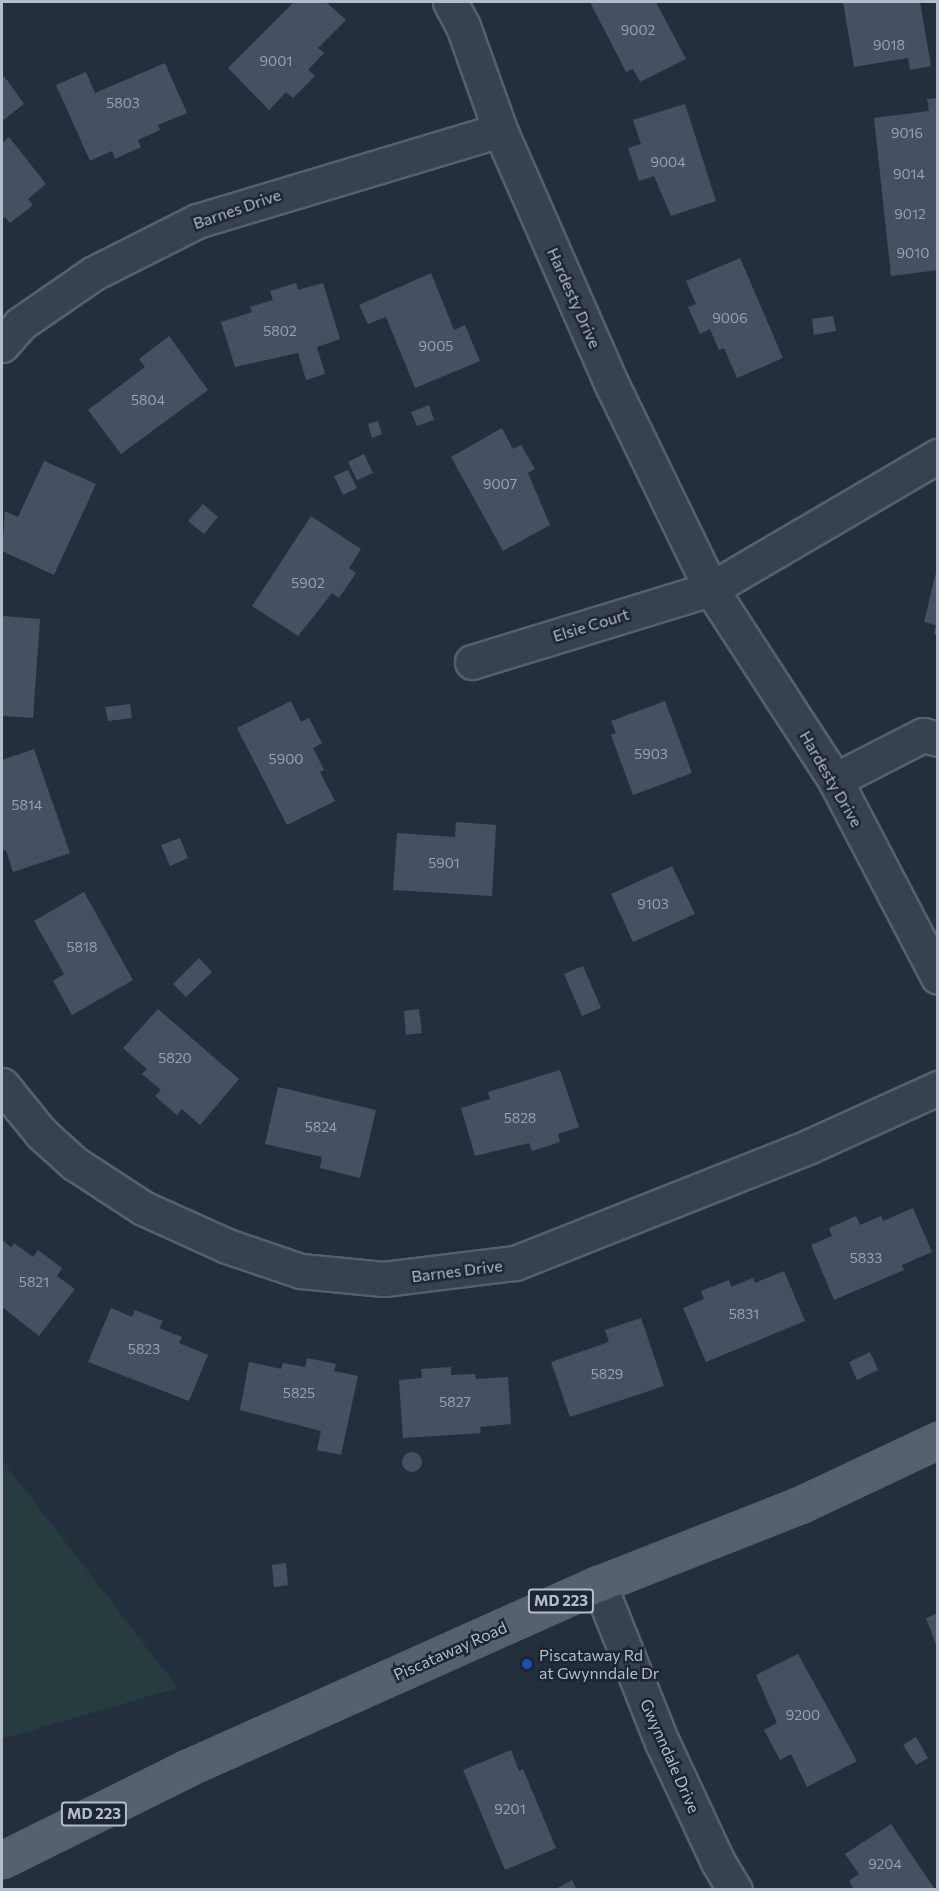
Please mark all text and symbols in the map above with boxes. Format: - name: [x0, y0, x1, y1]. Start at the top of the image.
- house number: 9002: [621, 22, 655, 38]
- house number: 9018: [873, 37, 905, 53]
- house number: 9001: [260, 53, 292, 69]
- house number: 5803: [106, 95, 140, 111]
- house number: 9016: [891, 125, 923, 141]
- house number: 9004: [650, 154, 686, 170]
- house number: 9014: [893, 166, 925, 182]
- street label: Barnes Drive: [191, 185, 283, 233]
- house number: 9012: [894, 206, 926, 222]
- street label: Hardesty Drive: [543, 245, 605, 351]
- house number: 9010: [897, 245, 929, 261]
- house number: 9006: [712, 310, 748, 326]
- house number: 5802: [263, 323, 297, 339]
- house number: 9005: [419, 338, 453, 354]
- house number: 5804: [131, 392, 165, 408]
- house number: 9007: [483, 476, 517, 492]
- house number: 5902: [291, 575, 325, 591]
- street label: Elsie Court: [550, 604, 632, 646]
- street label: Hardesty Drive: [796, 727, 866, 831]
- house number: 5903: [634, 746, 668, 762]
- house number: 5900: [269, 751, 303, 767]
- house number: 5814: [12, 797, 42, 813]
- house number: 5901: [428, 855, 460, 871]
- house number: 9103: [637, 896, 669, 912]
- house number: 5818: [66, 939, 98, 955]
- house number: 5820: [158, 1050, 192, 1066]
- house number: 5828: [504, 1110, 536, 1126]
- house number: 5824: [305, 1119, 337, 1135]
- house number: 5833: [850, 1250, 882, 1266]
- street label: Barnes Drive: [410, 1256, 504, 1286]
- house number: 5821: [19, 1274, 49, 1290]
- house number: 5831: [729, 1306, 759, 1322]
- house number: 5823: [128, 1341, 160, 1357]
- house number: 5829: [591, 1366, 623, 1382]
- house number: 5825: [283, 1385, 315, 1401]
- house number: 5827: [439, 1394, 471, 1410]
- road number: MD 223: [526, 1589, 596, 1613]
- street label: Piscataway Road: [390, 1617, 510, 1685]
- place label: Piscataway Rd at Gwynndale Dr: [539, 1645, 659, 1683]
- marker: Piscataway Rd at Gwynndale Dr: [520, 1657, 534, 1671]
- street label: Gwynndale Drive: [636, 1696, 704, 1816]
- house number: 9200: [786, 1707, 820, 1723]
- house number: 9201: [494, 1801, 526, 1817]
- road number: MD 223: [60, 1802, 128, 1826]
- house number: 9204: [868, 1856, 902, 1872]

